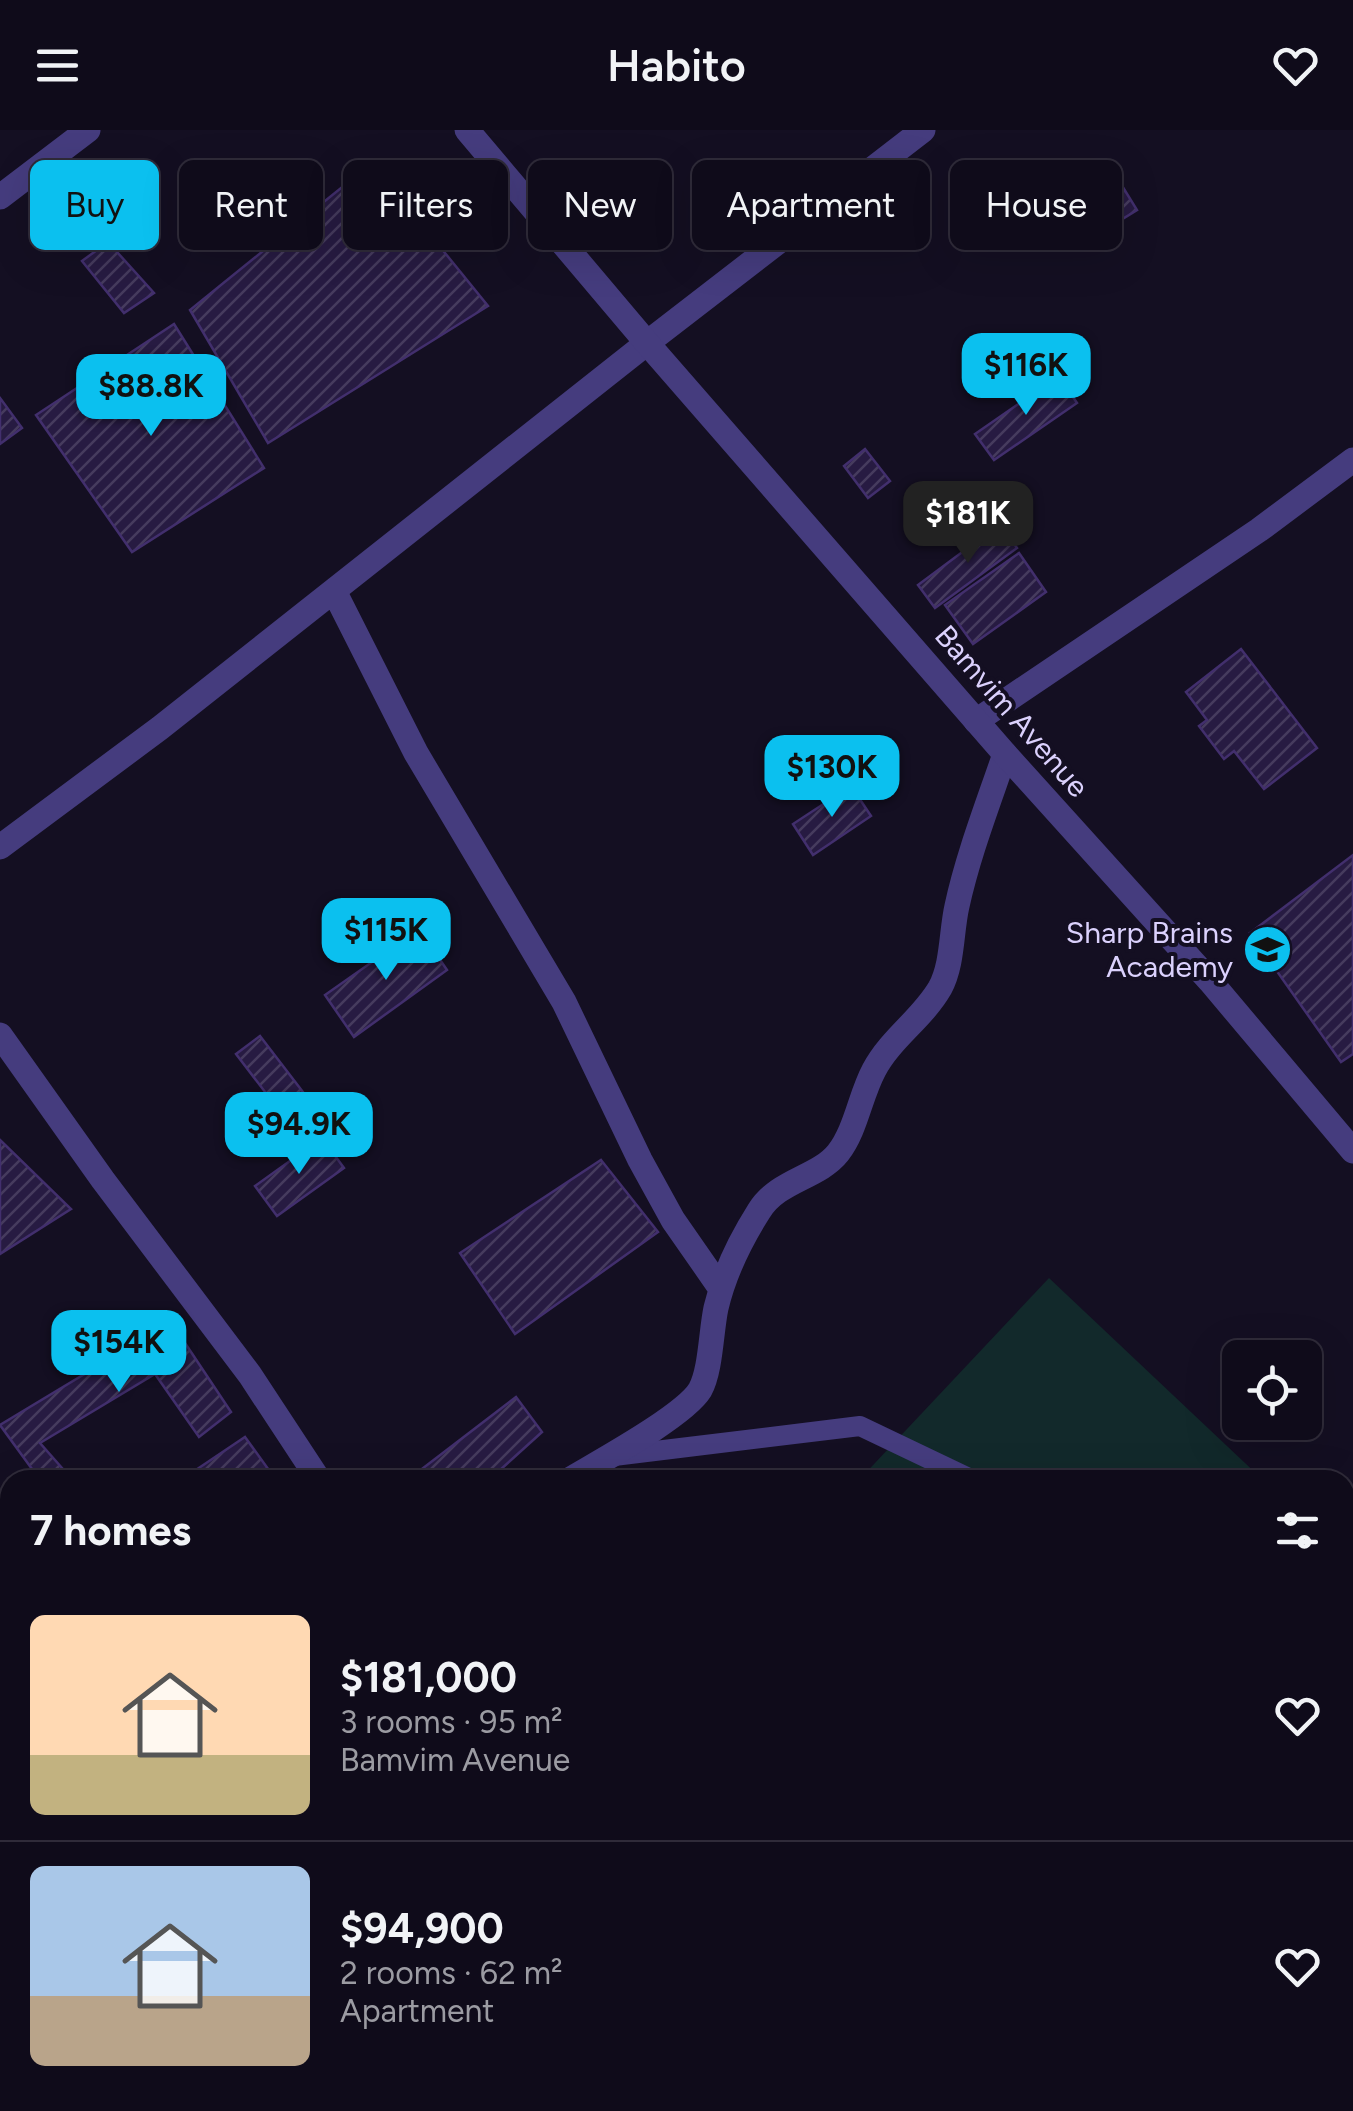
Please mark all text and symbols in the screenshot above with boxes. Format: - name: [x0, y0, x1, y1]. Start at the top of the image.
- icon: menu: [30, 38, 85, 93]
- text: Habito: [607, 38, 746, 92]
- icon: heart: [1268, 38, 1323, 93]
- chip: Buy: [30, 160, 159, 250]
- chip: Rent: [179, 160, 323, 250]
- chip: Filters: [343, 160, 508, 250]
- chip: New: [528, 160, 672, 250]
- chip: Apartment: [692, 160, 930, 250]
- chip: House: [950, 160, 1122, 250]
- pin: $116K: [956, 333, 1096, 418]
- text: $116K: [984, 346, 1068, 384]
- pin: $88.8K: [70, 354, 232, 439]
- text: $88.8K: [98, 367, 204, 405]
- pin: $181K: [898, 481, 1038, 566]
- text: $181K: [925, 494, 1011, 532]
- street label: Bamvim Avenue: [927, 617, 1097, 805]
- pin: $130K: [762, 735, 902, 820]
- text: $130K: [786, 748, 878, 786]
- pin: $115K: [316, 898, 456, 983]
- text: $115K: [344, 911, 428, 949]
- place label: Sharp Brains Academy: [1066, 914, 1233, 985]
- school or university icon: Sharp Brains Academy: [1242, 923, 1294, 975]
- pin: $94.9K: [218, 1092, 380, 1177]
- text: $94.9K: [247, 1105, 351, 1143]
- pin: $154K: [49, 1310, 189, 1395]
- text: $154K: [73, 1323, 165, 1361]
- map controls: [1222, 1340, 1322, 1440]
- button: locate: [1222, 1340, 1322, 1440]
- icon: filters: [1270, 1503, 1325, 1558]
- text: 7 homes: [30, 1505, 191, 1556]
- text: $181,000: [340, 1652, 517, 1703]
- icon: home: [110, 1655, 230, 1775]
- icon: heart: [1270, 1688, 1325, 1743]
- text: 3 rooms · 95 m²: [340, 1703, 563, 1741]
- text: Bamvim Avenue: [340, 1741, 570, 1779]
- text: $94,900: [340, 1903, 504, 1954]
- icon: home: [110, 1906, 230, 2026]
- icon: heart: [1270, 1939, 1325, 1994]
- text: 2 rooms · 62 m²: [340, 1954, 563, 1992]
- text: Apartment: [340, 1992, 494, 2030]

